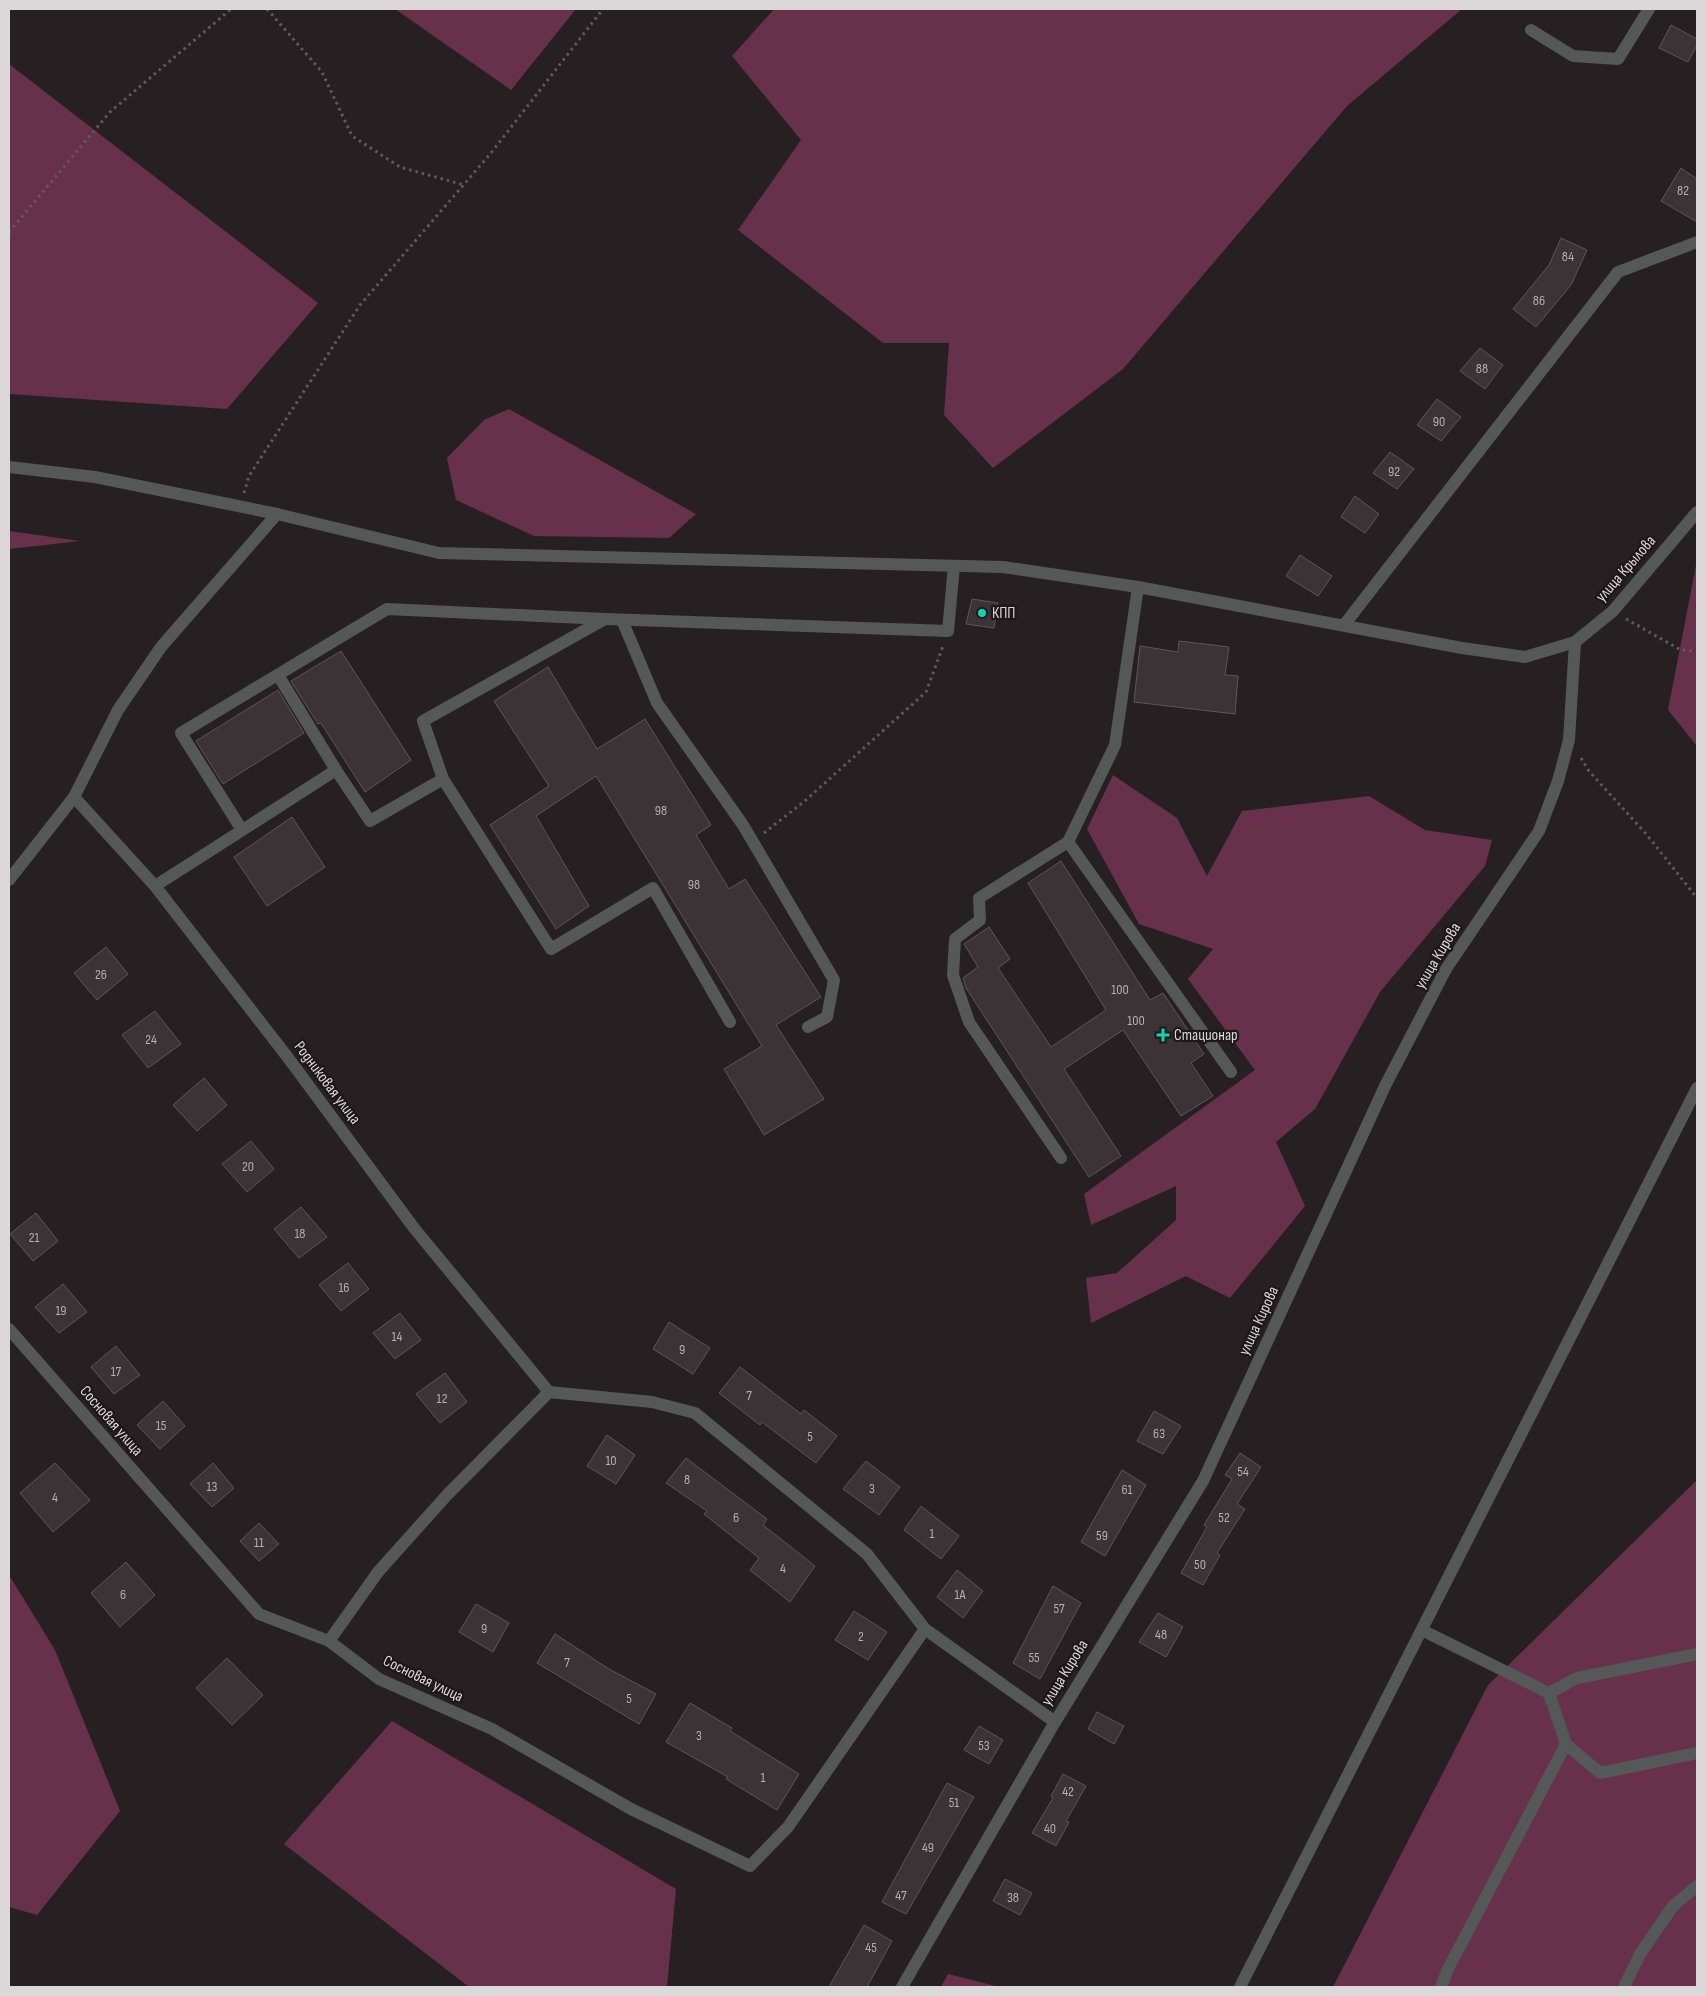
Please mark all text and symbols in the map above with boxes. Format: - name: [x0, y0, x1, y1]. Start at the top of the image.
- house number: 82: [1677, 182, 1689, 199]
- house number: 84: [1562, 248, 1574, 265]
- house number: 86: [1533, 292, 1545, 309]
- house number: 88: [1476, 360, 1488, 377]
- house number: 90: [1433, 413, 1445, 430]
- house number: 92: [1388, 463, 1400, 480]
- street label: улица Крылова: [1592, 532, 1660, 606]
- place label: КПП: [992, 604, 1015, 623]
- marker: КПП: [976, 607, 988, 619]
- house number: 98: [655, 802, 667, 819]
- house number: 98: [688, 876, 700, 893]
- street label: улица Кирова: [1411, 920, 1465, 992]
- house number: 26: [95, 966, 107, 983]
- house number: 100: [1111, 981, 1129, 998]
- house number: 100: [1127, 1012, 1145, 1029]
- place label: Стационар: [1174, 1026, 1238, 1045]
- marker: Стационар: [1156, 1028, 1170, 1042]
- house number: 24: [145, 1031, 157, 1048]
- street label: Родниковая улица: [290, 1038, 364, 1128]
- house number: 20: [242, 1158, 254, 1175]
- house number: 18: [294, 1225, 306, 1242]
- house number: 21: [29, 1229, 39, 1246]
- house number: 16: [338, 1279, 350, 1296]
- street label: улица Кирова: [1235, 1284, 1283, 1358]
- house number: 19: [55, 1302, 67, 1319]
- house number: 14: [392, 1328, 403, 1345]
- house number: 9: [679, 1341, 685, 1358]
- house number: 17: [111, 1363, 122, 1380]
- street label: Сосновая улица: [75, 1382, 147, 1460]
- house number: 7: [746, 1387, 752, 1404]
- house number: 12: [437, 1390, 448, 1407]
- house number: 15: [156, 1417, 167, 1434]
- house number: 63: [1153, 1425, 1165, 1442]
- house number: 5: [807, 1428, 813, 1445]
- house number: 10: [605, 1452, 617, 1469]
- house number: 54: [1237, 1463, 1249, 1480]
- house number: 8: [684, 1471, 690, 1488]
- house number: 13: [207, 1478, 218, 1495]
- house number: 3: [869, 1480, 875, 1497]
- house number: 61: [1121, 1481, 1133, 1498]
- house number: 4: [52, 1489, 58, 1506]
- house number: 6: [733, 1509, 739, 1526]
- house number: 52: [1218, 1509, 1230, 1526]
- house number: 1: [930, 1525, 935, 1542]
- house number: 59: [1096, 1527, 1108, 1544]
- house number: 11: [254, 1534, 264, 1551]
- house number: 50: [1194, 1556, 1206, 1573]
- house number: 4: [780, 1560, 786, 1577]
- house number: 6: [120, 1586, 126, 1603]
- house number: 1А: [954, 1586, 967, 1603]
- house number: 57: [1053, 1600, 1065, 1617]
- house number: 9: [481, 1620, 487, 1637]
- house number: 48: [1155, 1626, 1167, 1643]
- house number: 2: [858, 1628, 864, 1645]
- street label: улица Кирова: [1037, 1637, 1093, 1709]
- house number: 55: [1028, 1649, 1040, 1666]
- street label: Сосновая улица: [380, 1651, 466, 1707]
- house number: 7: [564, 1654, 570, 1671]
- house number: 5: [626, 1690, 632, 1707]
- house number: 3: [696, 1727, 702, 1744]
- house number: 53: [978, 1737, 990, 1754]
- house number: 1: [761, 1769, 766, 1786]
- house number: 42: [1062, 1783, 1074, 1800]
- house number: 51: [949, 1794, 959, 1811]
- house number: 40: [1044, 1820, 1056, 1837]
- house number: 49: [922, 1839, 934, 1856]
- house number: 47: [895, 1887, 907, 1904]
- house number: 38: [1007, 1889, 1019, 1906]
- house number: 45: [865, 1939, 877, 1956]

